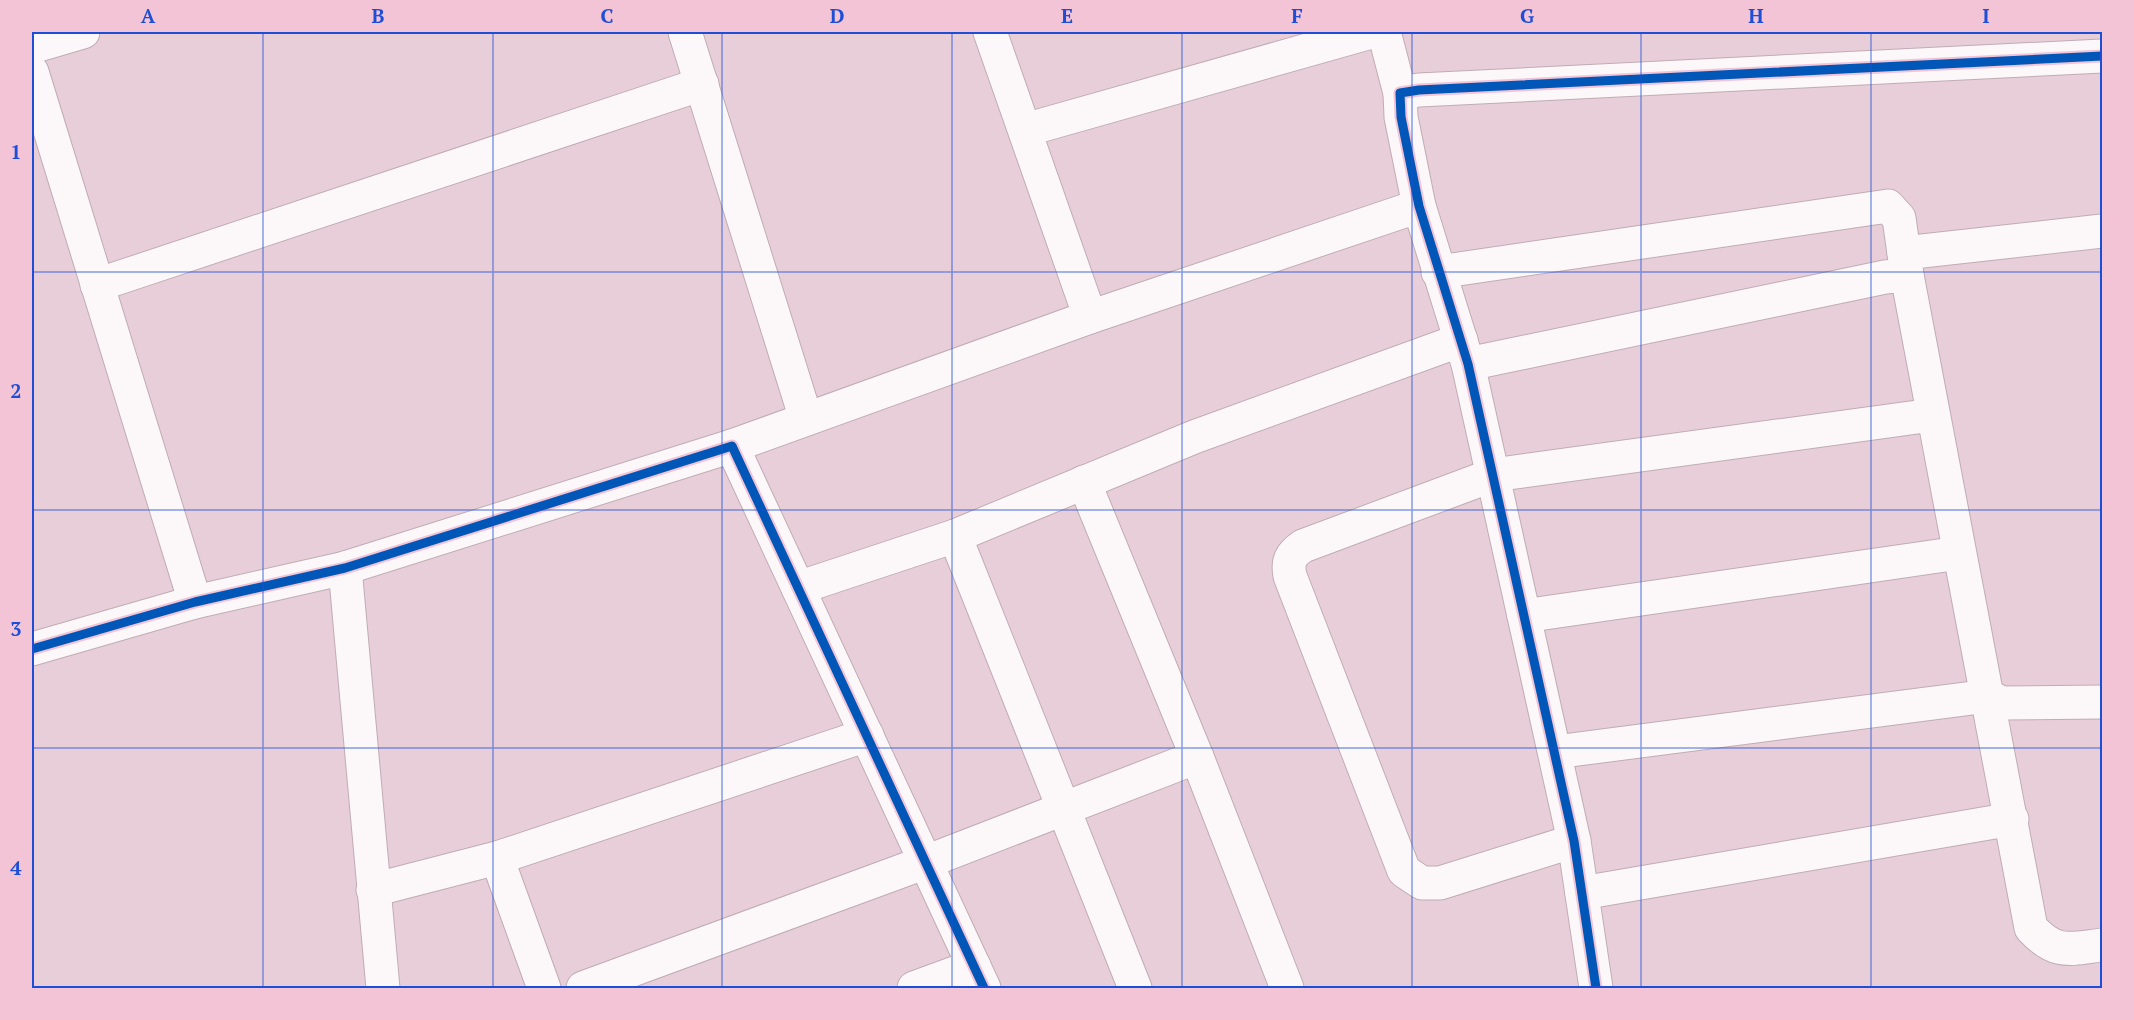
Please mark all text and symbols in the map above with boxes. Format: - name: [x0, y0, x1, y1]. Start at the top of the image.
- text: A: [141, 2, 156, 29]
- text: B: [372, 2, 385, 29]
- text: C: [600, 2, 614, 29]
- text: D: [830, 2, 844, 29]
- text: E: [1061, 2, 1073, 29]
- text: F: [1291, 2, 1303, 29]
- text: G: [1520, 2, 1534, 29]
- text: H: [1748, 2, 1764, 29]
- text: I: [1982, 2, 1990, 29]
- text: 1: [10, 138, 22, 165]
- text: 2: [10, 377, 22, 404]
- text: 3: [10, 615, 22, 642]
- text: 4: [10, 854, 22, 881]

